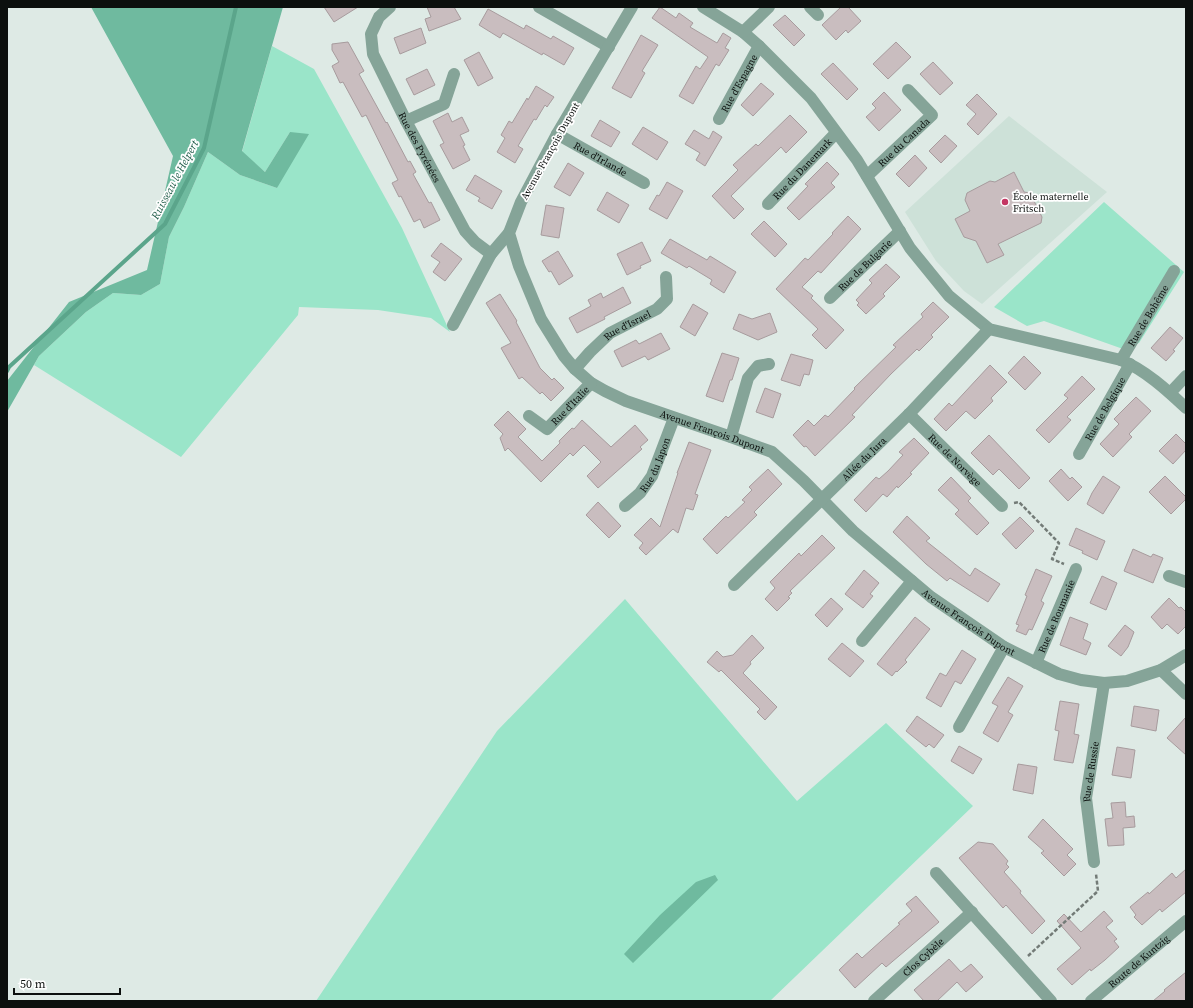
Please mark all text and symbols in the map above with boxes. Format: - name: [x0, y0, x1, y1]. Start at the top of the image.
- street label: Rue d'Espagne: [718, 52, 760, 114]
- street label: Avenue François Dupont: [518, 99, 583, 202]
- street label: Rue des Pyrénées: [396, 110, 444, 185]
- street label: Rue du Canada: [875, 114, 933, 169]
- street label: Rue du Danemark: [769, 135, 835, 202]
- water label: Ruisseau le Helpert: [147, 138, 202, 223]
- street label: Rue d'Irlande: [571, 138, 630, 179]
- place label: École maternelle Fritsch: [1013, 190, 1089, 215]
- marker: École maternelle Fritsch: [1000, 197, 1010, 207]
- street label: Rue de Bulgarie: [835, 236, 894, 294]
- street label: Rue de Bohême: [1124, 282, 1171, 349]
- street label: Rue d'Israel: [600, 307, 653, 343]
- street label: Rue de Belgique: [1081, 374, 1128, 443]
- street label: Rue d'Italie: [548, 383, 592, 428]
- street label: Avenue François Dupont: [658, 407, 767, 455]
- street label: Rue de Norvège: [926, 430, 985, 489]
- street label: Allée du Jura: [838, 433, 889, 483]
- street label: Rue du Japon: [636, 435, 673, 495]
- street label: Rue de Roumanie: [1035, 577, 1077, 655]
- street label: Avenue François Dupont: [919, 586, 1018, 658]
- street label: Rue de Russie: [1079, 740, 1101, 803]
- street label: Route de Kuntzig: [1105, 932, 1172, 990]
- street label: Clos Cybèle: [899, 934, 946, 979]
- scale bar: [14, 970, 120, 996]
- text: 50 m: [20, 976, 46, 992]

